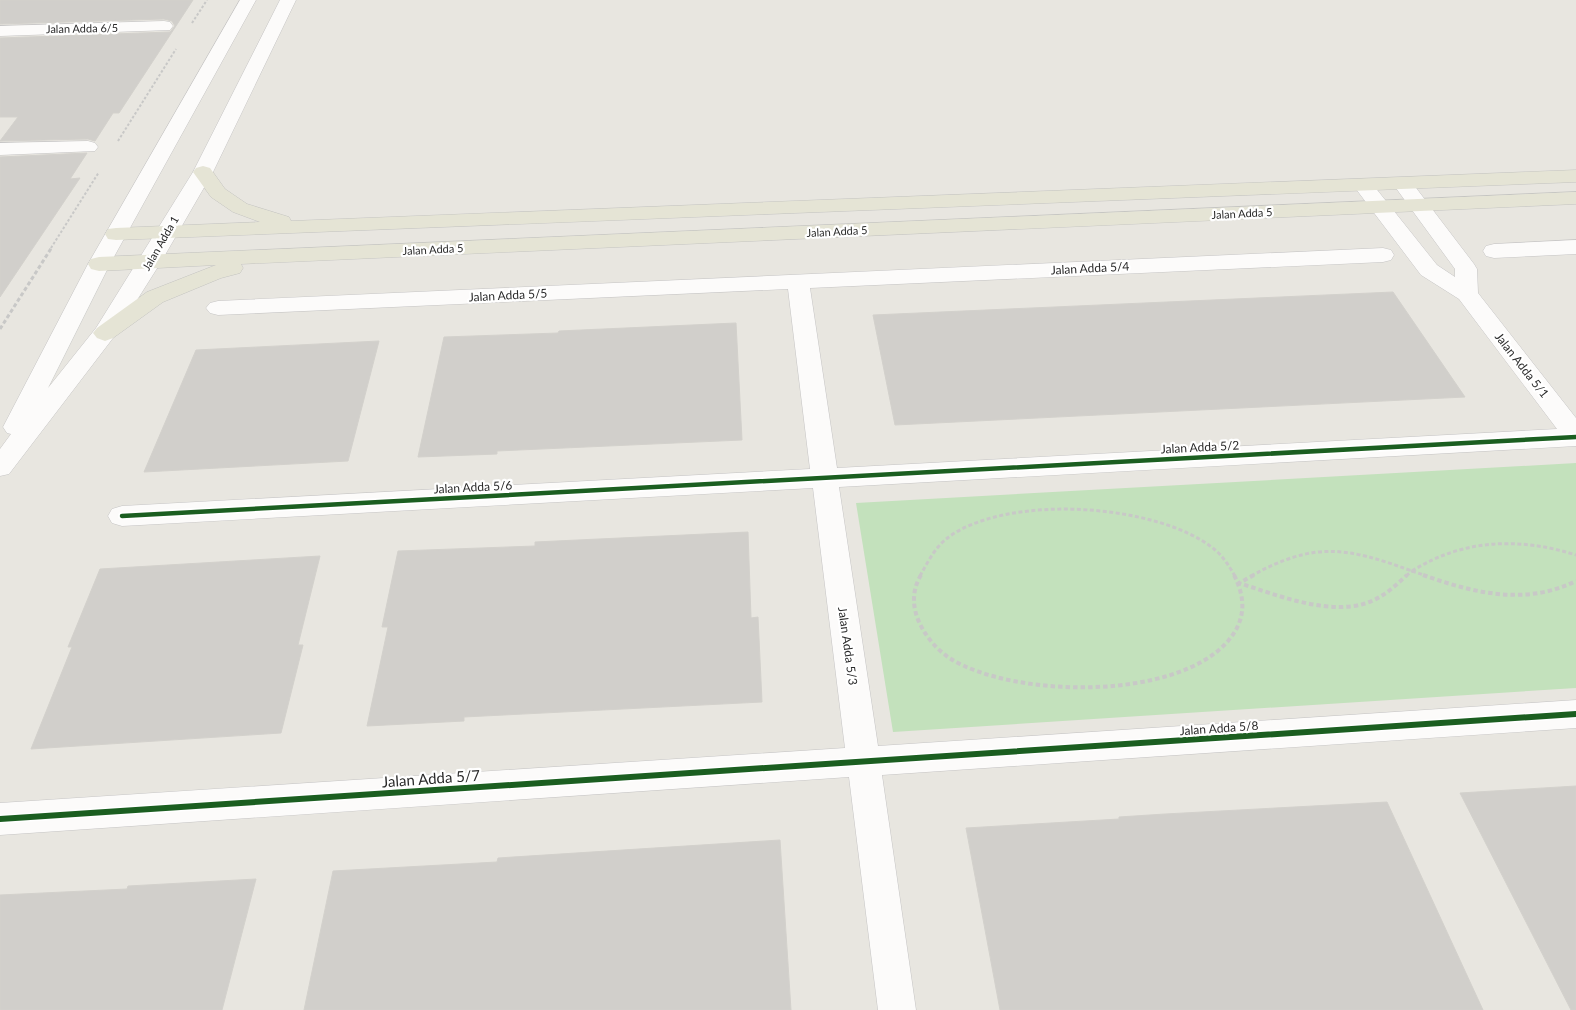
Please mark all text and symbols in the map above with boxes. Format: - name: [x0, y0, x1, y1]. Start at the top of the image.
- street label: Jalan Adda 6/5: [46, 21, 118, 35]
- street label: Jalan Adda 5: [1211, 205, 1273, 221]
- street label: Jalan Adda 1: [139, 213, 181, 273]
- street label: Jalan Adda 5: [806, 223, 868, 239]
- street label: Jalan Adda 5: [402, 241, 464, 257]
- street label: Jalan Adda 5/4: [1050, 258, 1130, 278]
- street label: Jalan Adda 5/5: [468, 285, 548, 305]
- street label: Jalan Adda 5/1: [1492, 329, 1552, 401]
- street label: Jalan Adda 5/2: [1160, 437, 1240, 457]
- street label: Jalan Adda 5/6: [433, 477, 513, 497]
- street label: Jalan Adda 5/3: [835, 606, 861, 686]
- street label: Jalan Adda 5/8: [1179, 718, 1259, 738]
- street label: Jalan Adda 5/7: [381, 766, 481, 790]

